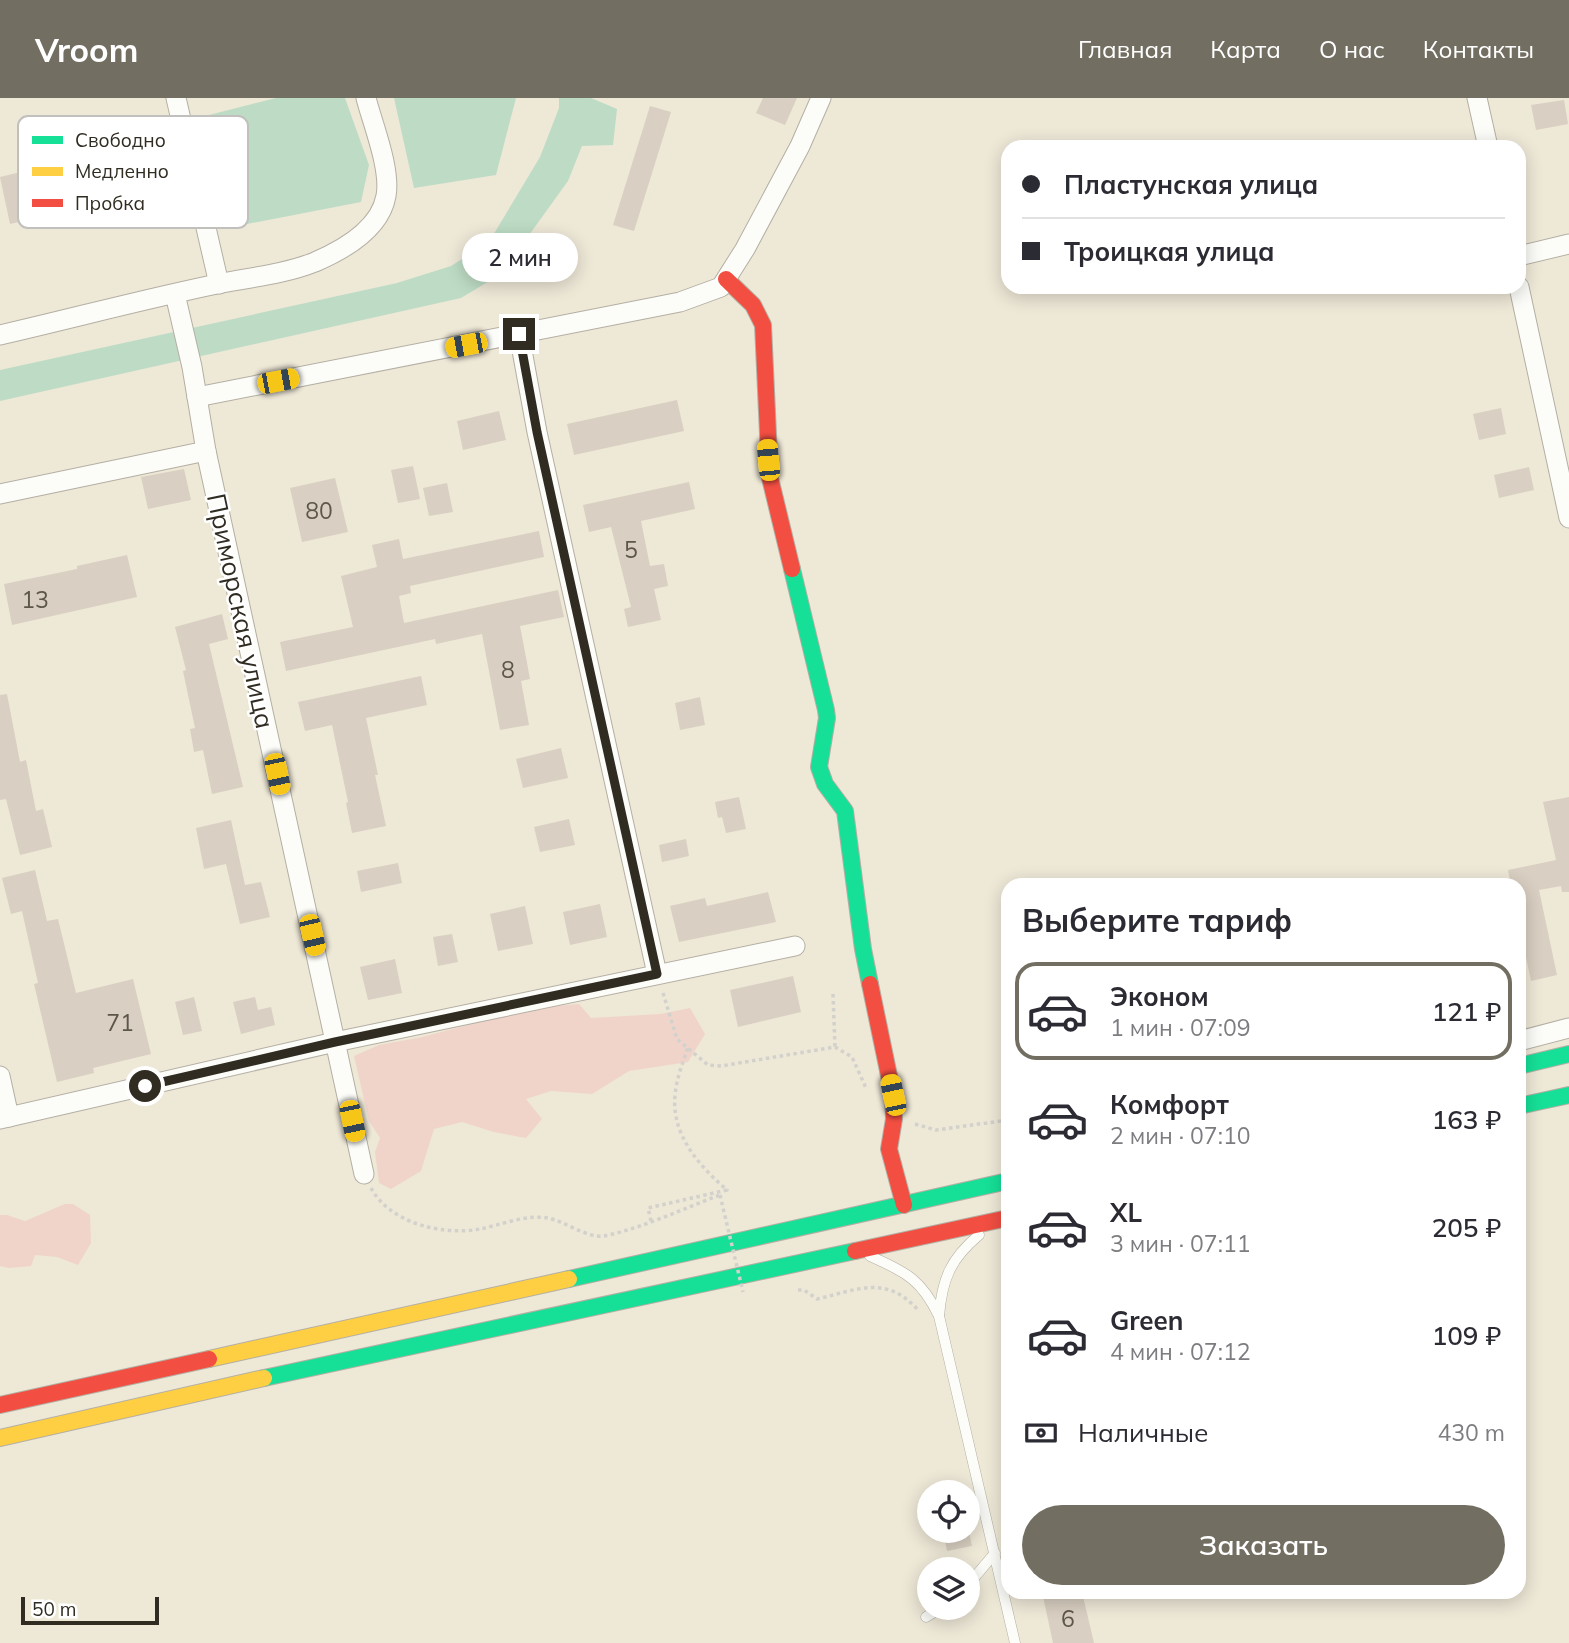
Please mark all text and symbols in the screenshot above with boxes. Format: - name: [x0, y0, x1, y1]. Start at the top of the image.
- text: Vroom: [35, 29, 138, 70]
- text: Главная: [1078, 34, 1172, 64]
- text: Карта: [1210, 34, 1281, 64]
- text: О нас: [1319, 34, 1385, 64]
- text: Контакты: [1423, 34, 1534, 64]
- legend: [18, 116, 248, 228]
- text: Свободно: [75, 128, 166, 152]
- text: Медленно: [75, 159, 169, 183]
- text: Пластунская улица: [1064, 168, 1318, 201]
- text: Пробка: [75, 191, 145, 215]
- callout: 2 мин: [461, 232, 577, 282]
- text: Троицкая улица: [1064, 235, 1275, 268]
- text: 2 мин: [488, 243, 552, 272]
- route end: [503, 318, 535, 350]
- car: [444, 331, 489, 359]
- car: [256, 367, 301, 395]
- car: [756, 438, 781, 482]
- street label: Приморская улица: [200, 490, 282, 732]
- house number: 80: [305, 496, 333, 525]
- house number: 5: [624, 535, 638, 564]
- house number: 13: [21, 585, 49, 614]
- house number: 8: [501, 655, 515, 684]
- car: [263, 751, 292, 797]
- text: Выберите тариф: [1022, 900, 1292, 940]
- car: [298, 912, 327, 958]
- icon: car: [1026, 980, 1089, 1043]
- text: Эконом: [1110, 980, 1209, 1013]
- text: 121 ₽: [1432, 995, 1501, 1028]
- house number: 71: [106, 1008, 134, 1037]
- text: 1 мин · 07:09: [1110, 1013, 1250, 1042]
- route start: [129, 1070, 161, 1102]
- car: [879, 1072, 908, 1118]
- icon: car: [1026, 1088, 1089, 1151]
- text: Комфорт: [1110, 1088, 1229, 1121]
- car: [338, 1098, 367, 1144]
- text: 163 ₽: [1432, 1103, 1501, 1136]
- text: 2 мин · 07:10: [1110, 1121, 1250, 1150]
- icon: car: [1026, 1196, 1089, 1259]
- text: XL: [1110, 1196, 1142, 1229]
- text: 205 ₽: [1432, 1211, 1501, 1244]
- text: 3 мин · 07:11: [1110, 1229, 1250, 1258]
- icon: car: [1026, 1304, 1089, 1367]
- text: Green: [1110, 1304, 1183, 1337]
- text: 109 ₽: [1432, 1319, 1501, 1352]
- text: 4 мин · 07:12: [1110, 1337, 1250, 1366]
- icon: cash: [1022, 1414, 1060, 1452]
- text: Наличные: [1078, 1416, 1208, 1449]
- text: 430 m: [1437, 1418, 1505, 1447]
- map controls: [917, 1480, 980, 1620]
- button: locate: [917, 1480, 980, 1543]
- button: Заказать: [1022, 1505, 1505, 1585]
- button: layers: [917, 1557, 980, 1620]
- scale bar: [21, 1594, 159, 1626]
- text: 50 m: [32, 1597, 76, 1621]
- house number: 6: [1061, 1604, 1075, 1633]

